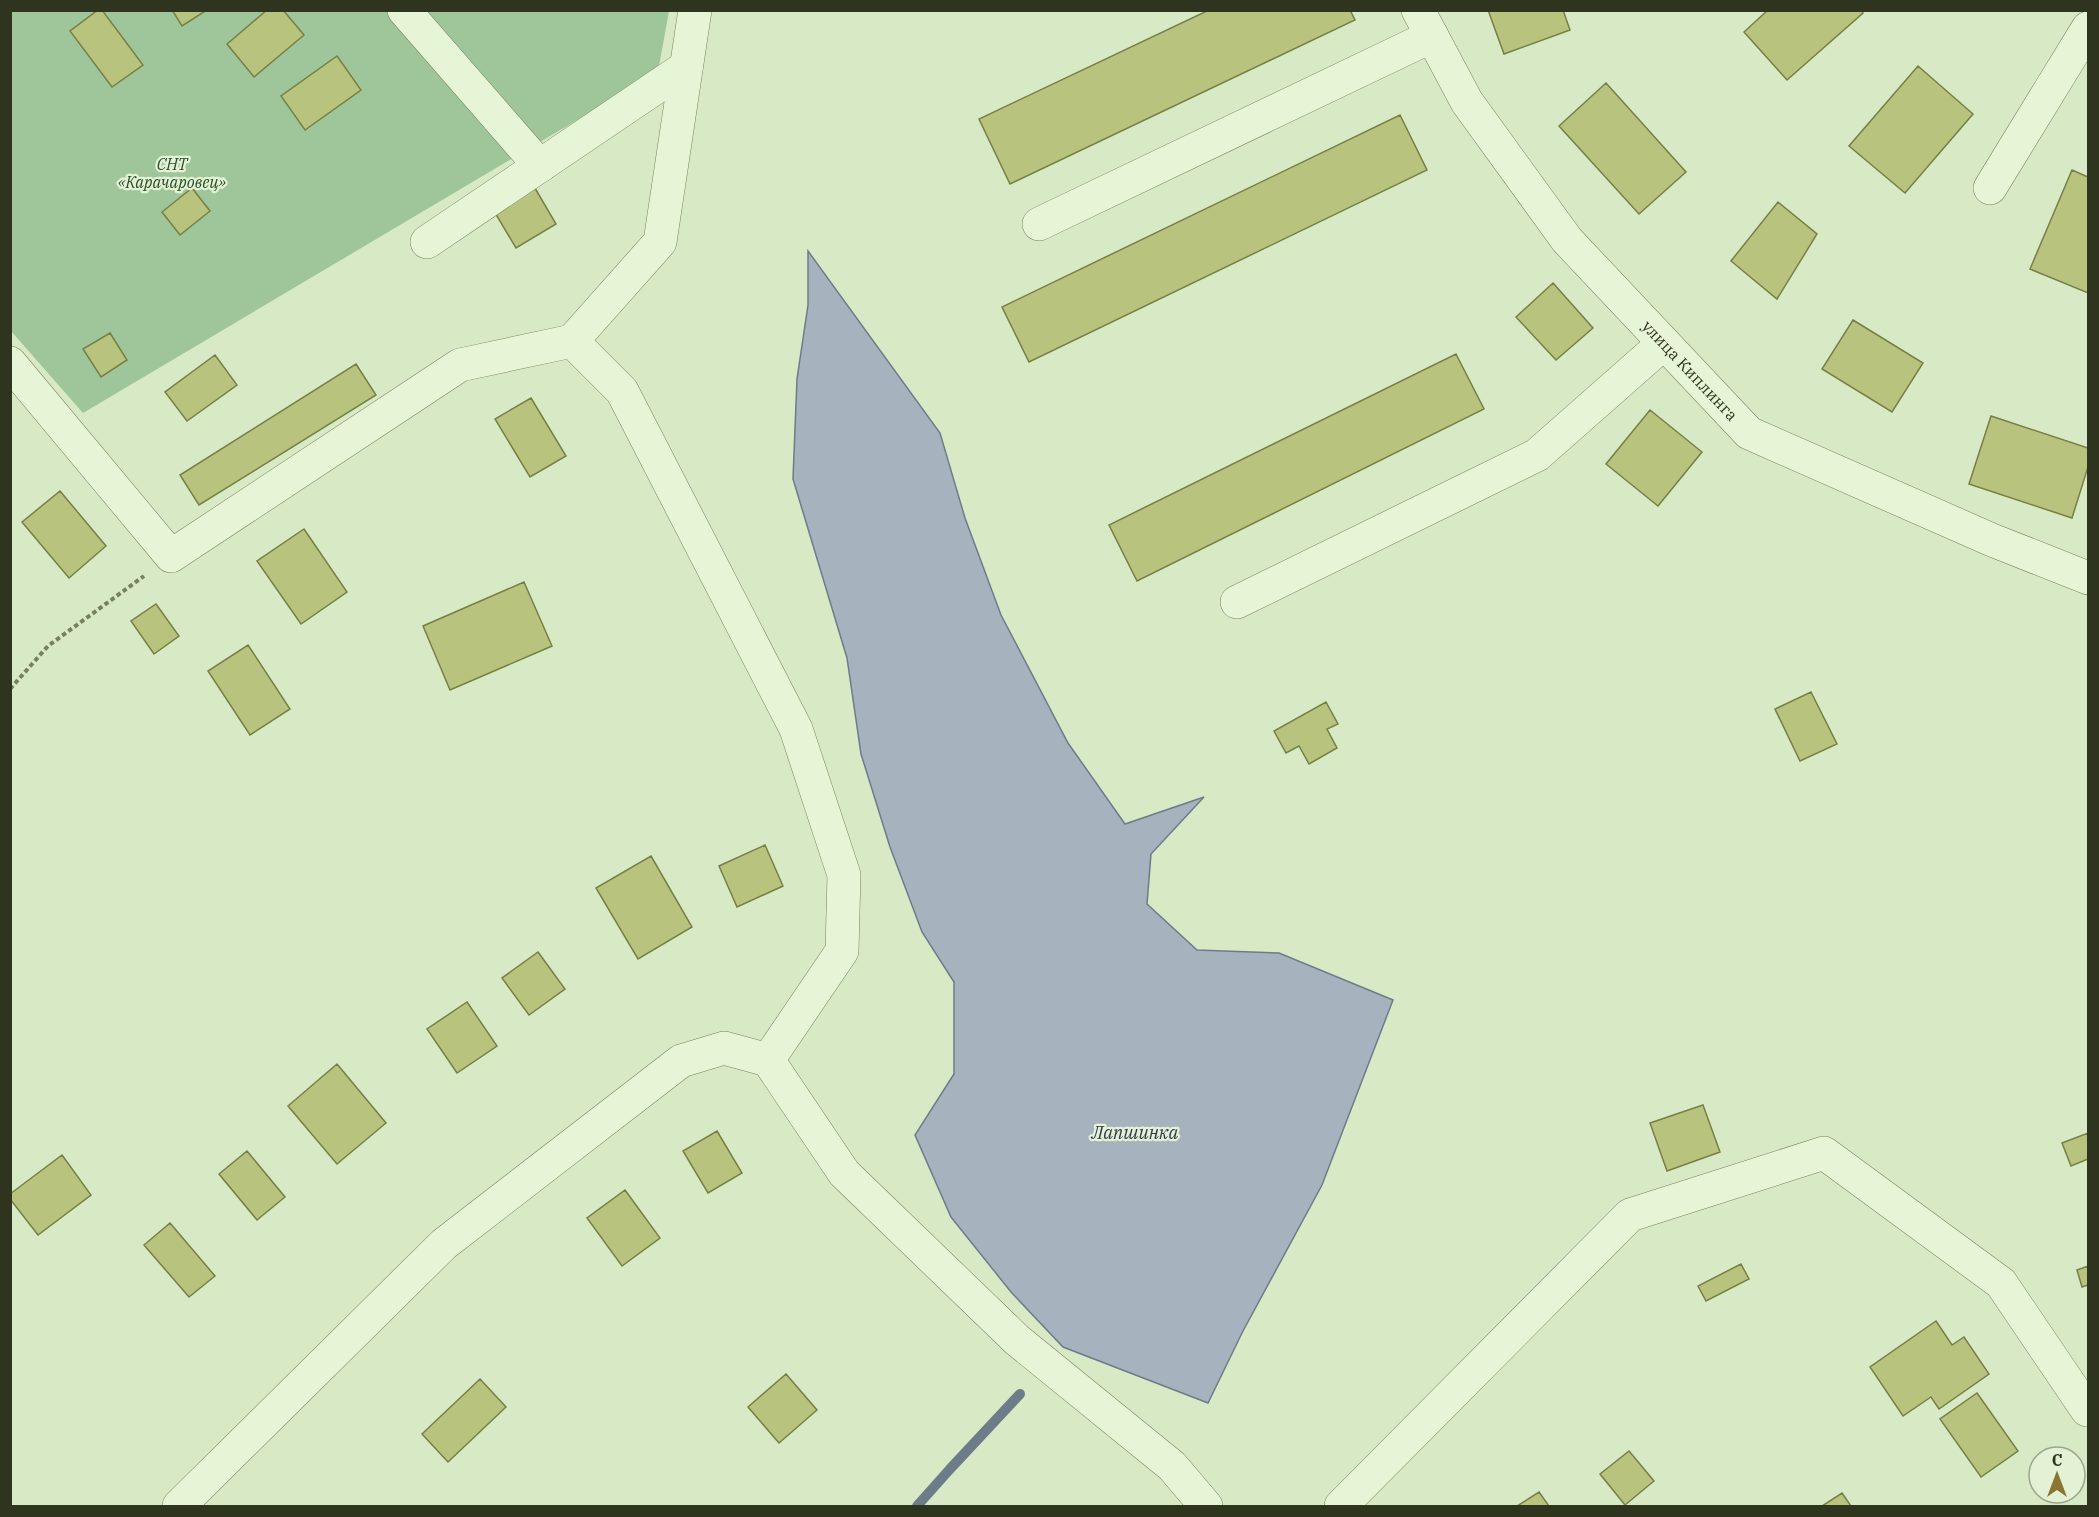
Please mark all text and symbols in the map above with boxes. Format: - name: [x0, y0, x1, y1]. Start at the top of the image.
- park label: СНТ «Карачаровец»: [118, 154, 227, 192]
- street label: улица Киплинга: [1638, 316, 1742, 425]
- water label: Лапшинка: [1091, 1121, 1179, 1144]
- north arrow: [2027, 1445, 2087, 1505]
- text: С: [2052, 1450, 2062, 1470]

